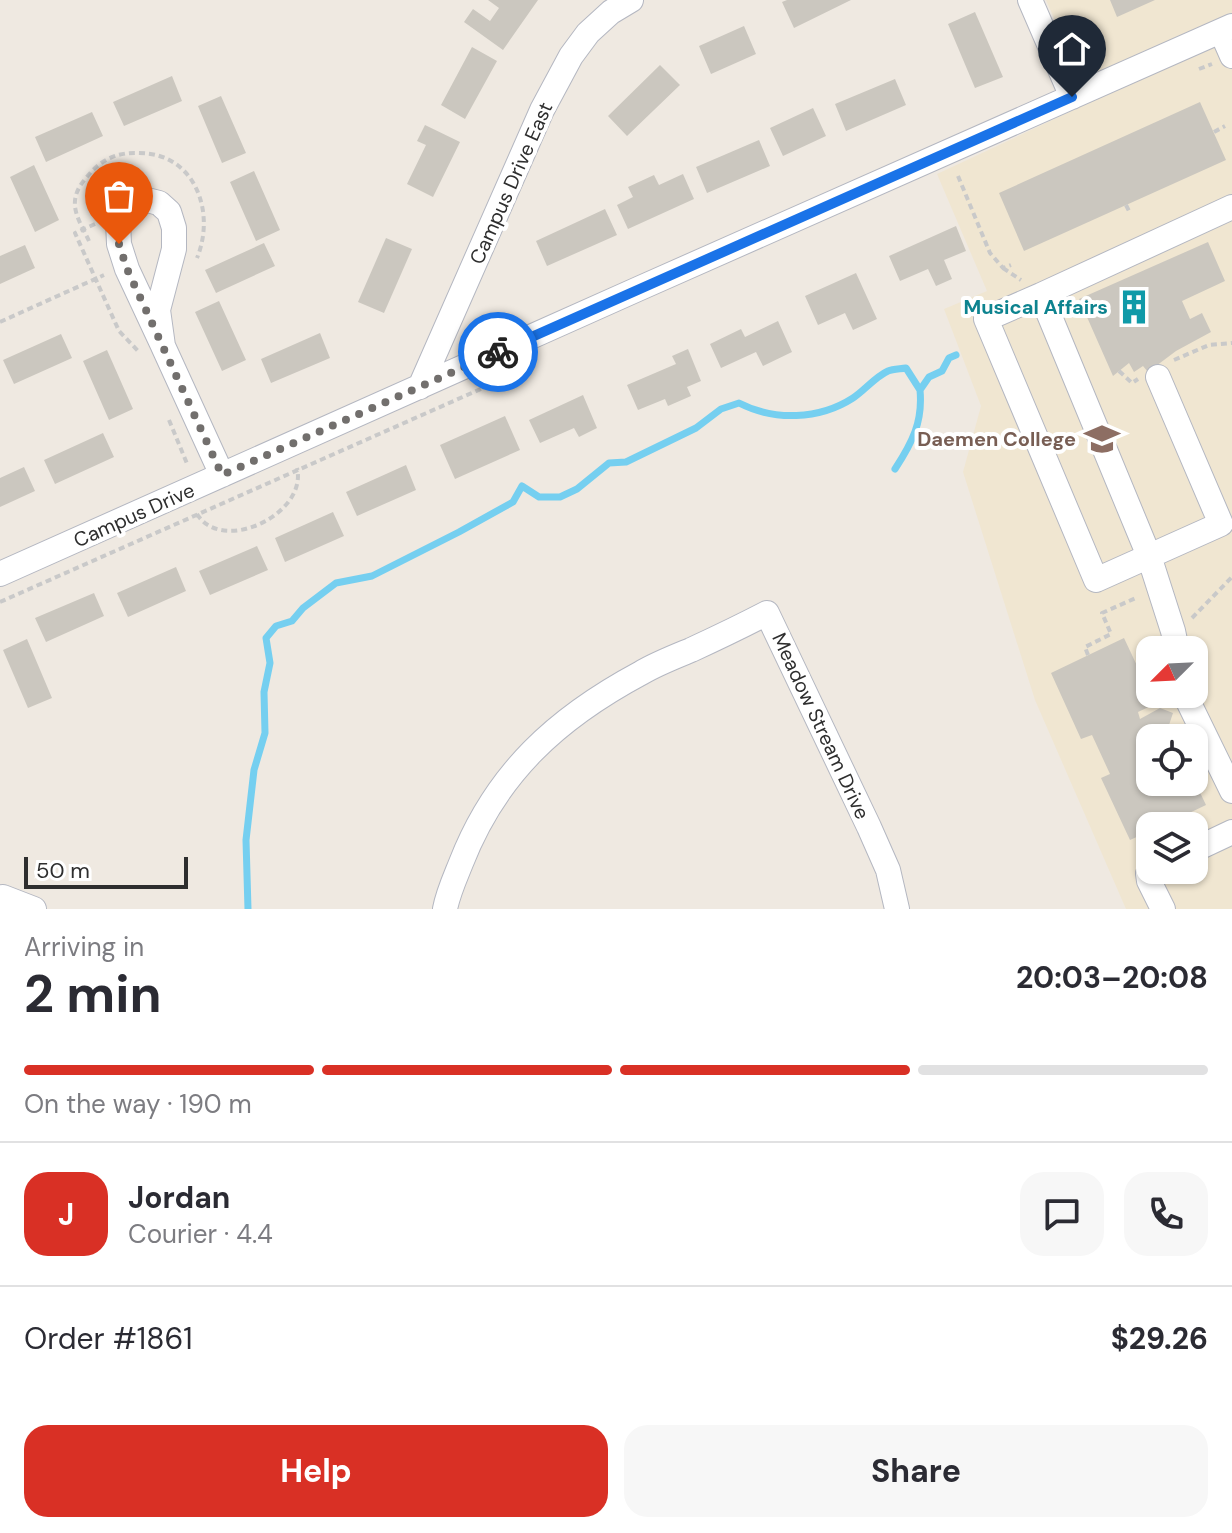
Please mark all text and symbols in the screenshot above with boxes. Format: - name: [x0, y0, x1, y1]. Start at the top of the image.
- pin: [1038, 15, 1106, 97]
- icon: home: [1050, 27, 1094, 71]
- street label: Campus Drive East: [464, 98, 558, 268]
- pin: [85, 162, 153, 244]
- icon: bag: [97, 174, 141, 218]
- building icon: Musical Affairs: [1115, 288, 1153, 326]
- place label: Musical Affairs: [963, 294, 1108, 320]
- courier: [458, 312, 538, 392]
- icon: bike: [476, 330, 520, 374]
- school or university icon: Daemen College: [1083, 420, 1121, 458]
- place label: Daemen College: [917, 426, 1076, 452]
- street label: Campus Drive: [69, 477, 199, 553]
- street label: Meadow Stream Drive: [766, 629, 876, 823]
- north arrow: [1136, 636, 1208, 708]
- map controls: [1136, 636, 1208, 884]
- button: locate: [1136, 724, 1208, 796]
- button: layers: [1136, 812, 1208, 884]
- scale bar: [24, 853, 188, 889]
- text: 50 m: [36, 856, 90, 885]
- text: Arriving in: [24, 930, 144, 964]
- text: 20:03–20:08: [1016, 958, 1208, 997]
- text: 2 min: [24, 960, 162, 1028]
- text: On the way · 190 m: [24, 1087, 252, 1121]
- button: chat: [1020, 1172, 1104, 1256]
- button: phone: [1124, 1172, 1208, 1256]
- text: Jordan: [128, 1178, 230, 1217]
- text: J: [58, 1195, 74, 1234]
- text: Courier · 4.4: [128, 1217, 273, 1251]
- text: Order #1861: [24, 1319, 193, 1358]
- text: $29.26: [1111, 1319, 1208, 1358]
- button: Help: [24, 1425, 608, 1517]
- button: Share: [624, 1425, 1208, 1517]

